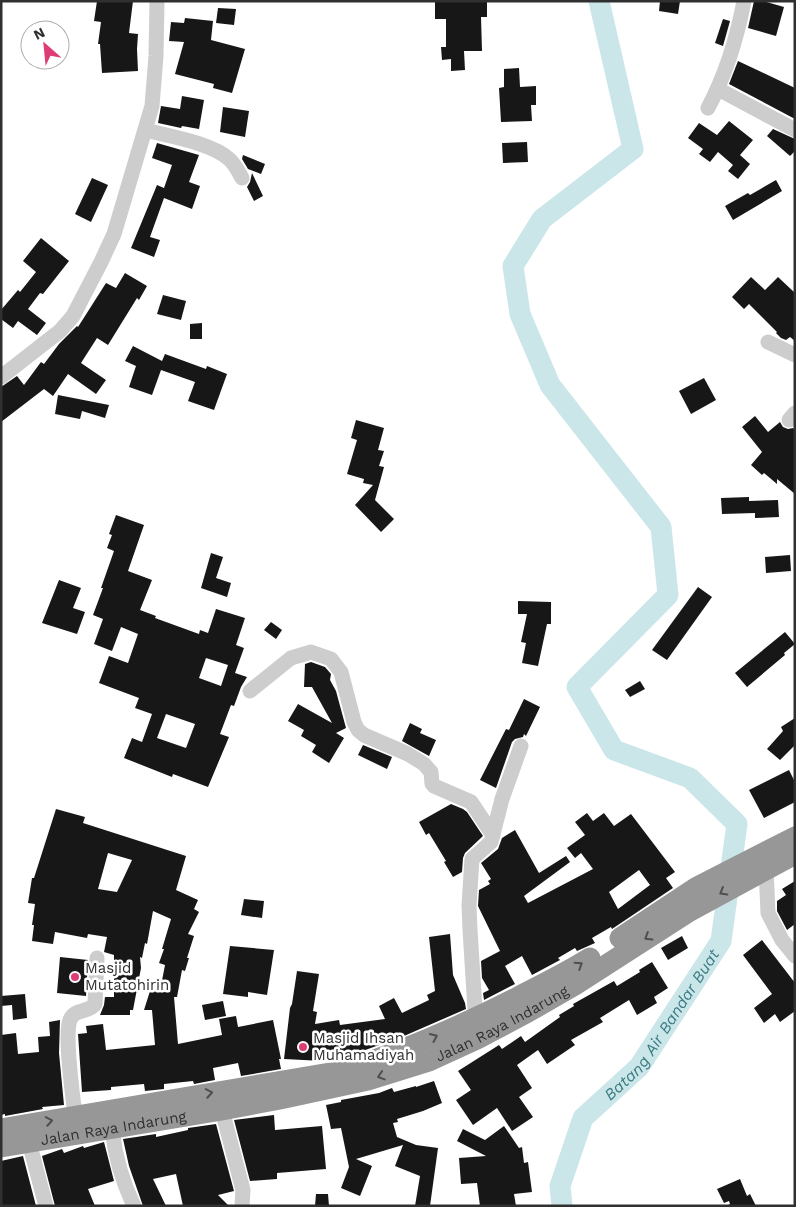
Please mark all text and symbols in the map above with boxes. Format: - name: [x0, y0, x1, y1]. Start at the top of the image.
- north arrow: [20, 20, 70, 70]
- text: N: [31, 24, 47, 43]
- one-way arrow: [720, 886, 729, 896]
- one-way arrow: [645, 931, 654, 940]
- water label: Batang Air Bandar Buat: [600, 945, 723, 1104]
- place label: Masjid Mutatohirin: [85, 959, 169, 994]
- one-way arrow: [574, 961, 583, 971]
- marker: Masjid Mutatohirin: [69, 971, 81, 983]
- street label: Jalan Raya Indarung: [433, 982, 572, 1066]
- place label: Masjid Ihsan Muhamadiyah: [313, 1029, 414, 1064]
- one-way arrow: [429, 1033, 438, 1044]
- marker: Masjid Ihsan Muhamadiyah: [297, 1041, 309, 1053]
- one-way arrow: [377, 1070, 386, 1080]
- one-way arrow: [205, 1089, 214, 1099]
- street label: Jalan Raya Indarung: [39, 1107, 188, 1149]
- one-way arrow: [45, 1116, 54, 1126]

